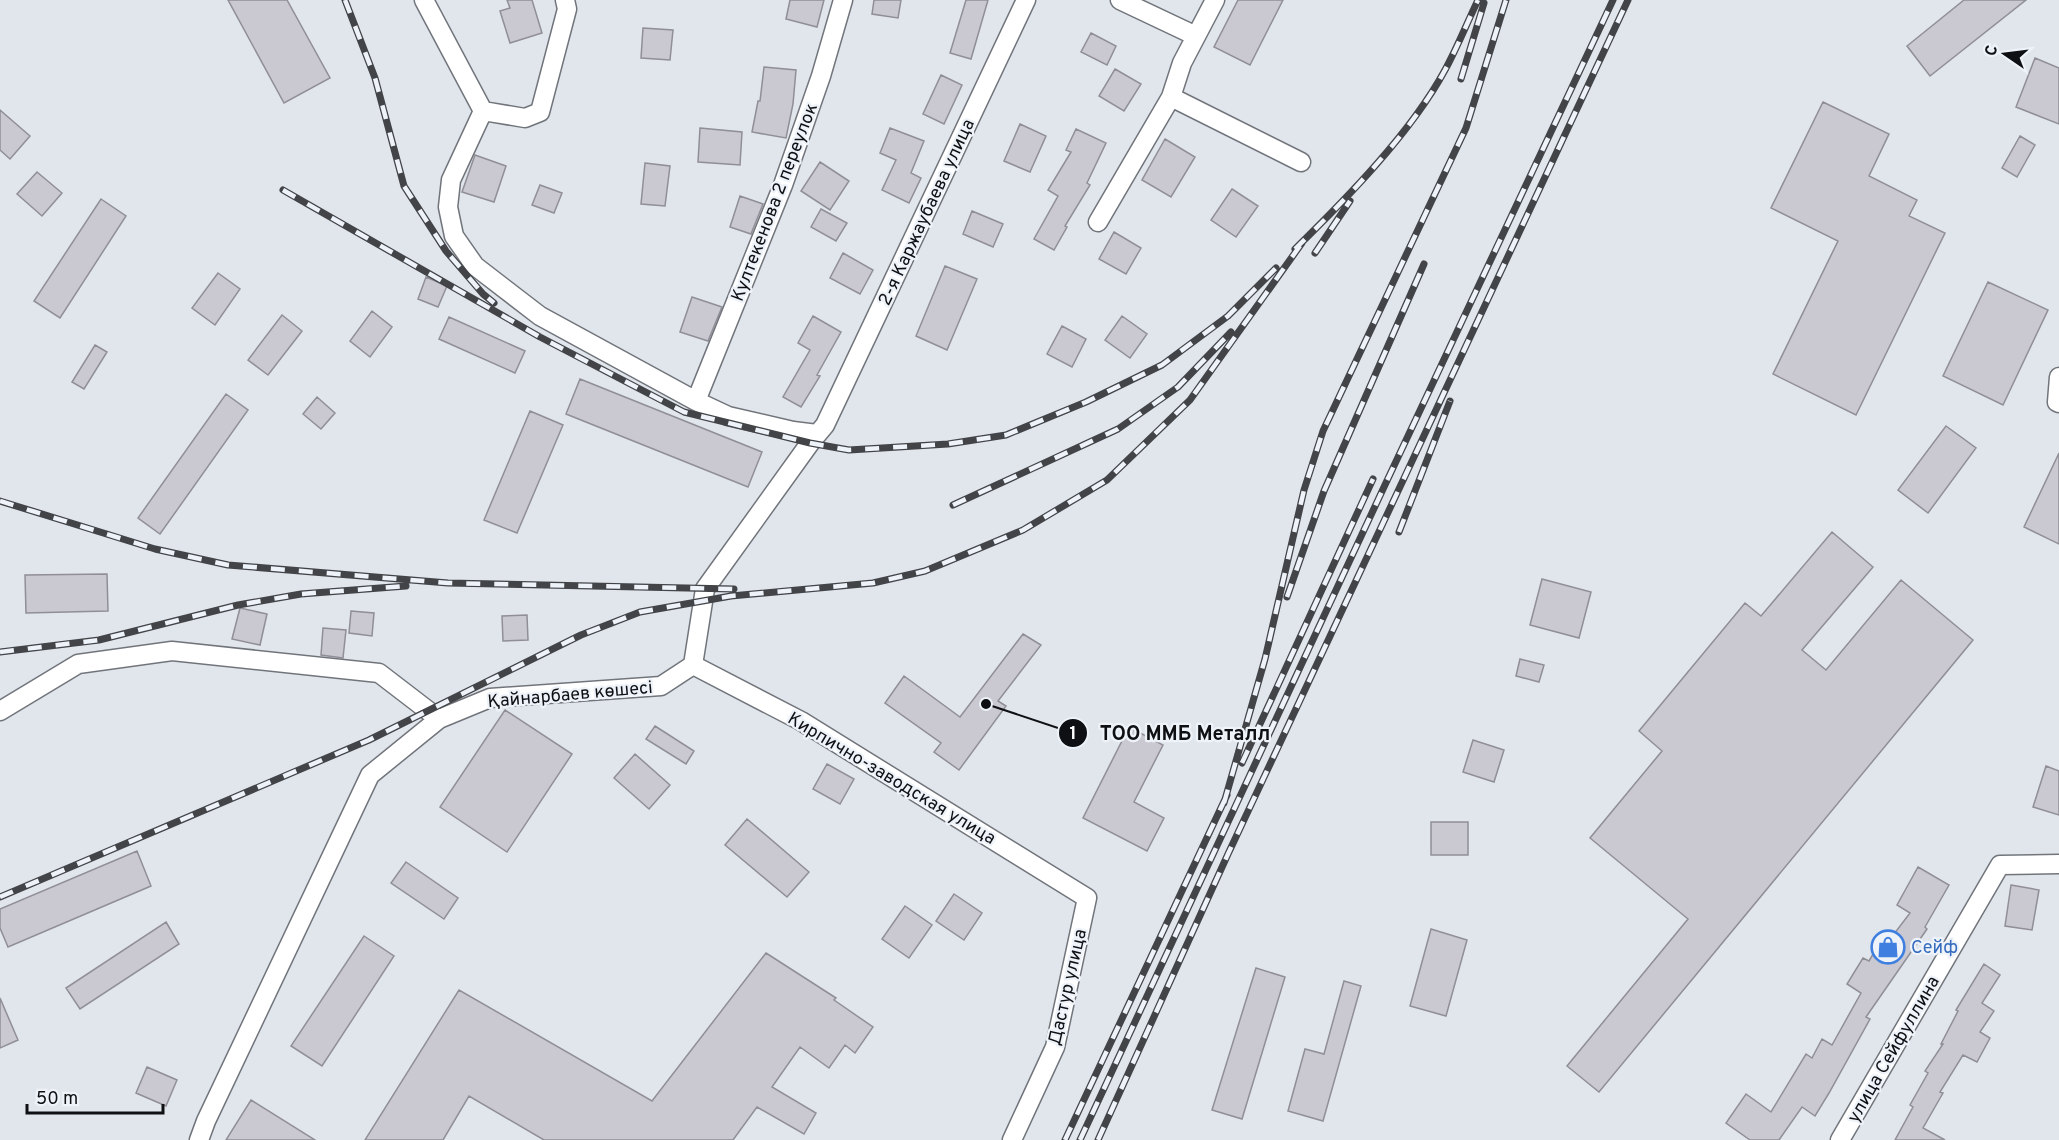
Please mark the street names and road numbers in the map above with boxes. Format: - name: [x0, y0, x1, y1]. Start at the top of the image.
- street label: Култекенова 2 переулок: [727, 100, 824, 305]
- street label: 2-я Каржаубаева улица: [874, 116, 981, 310]
- street label: Қайнарбаев көшесі: [487, 677, 654, 714]
- street label: Кирпично-заводская улица: [783, 708, 1000, 851]
- street label: Дастур улица: [1044, 927, 1093, 1048]
- street label: улица Сейфуллина: [1843, 972, 1946, 1127]

